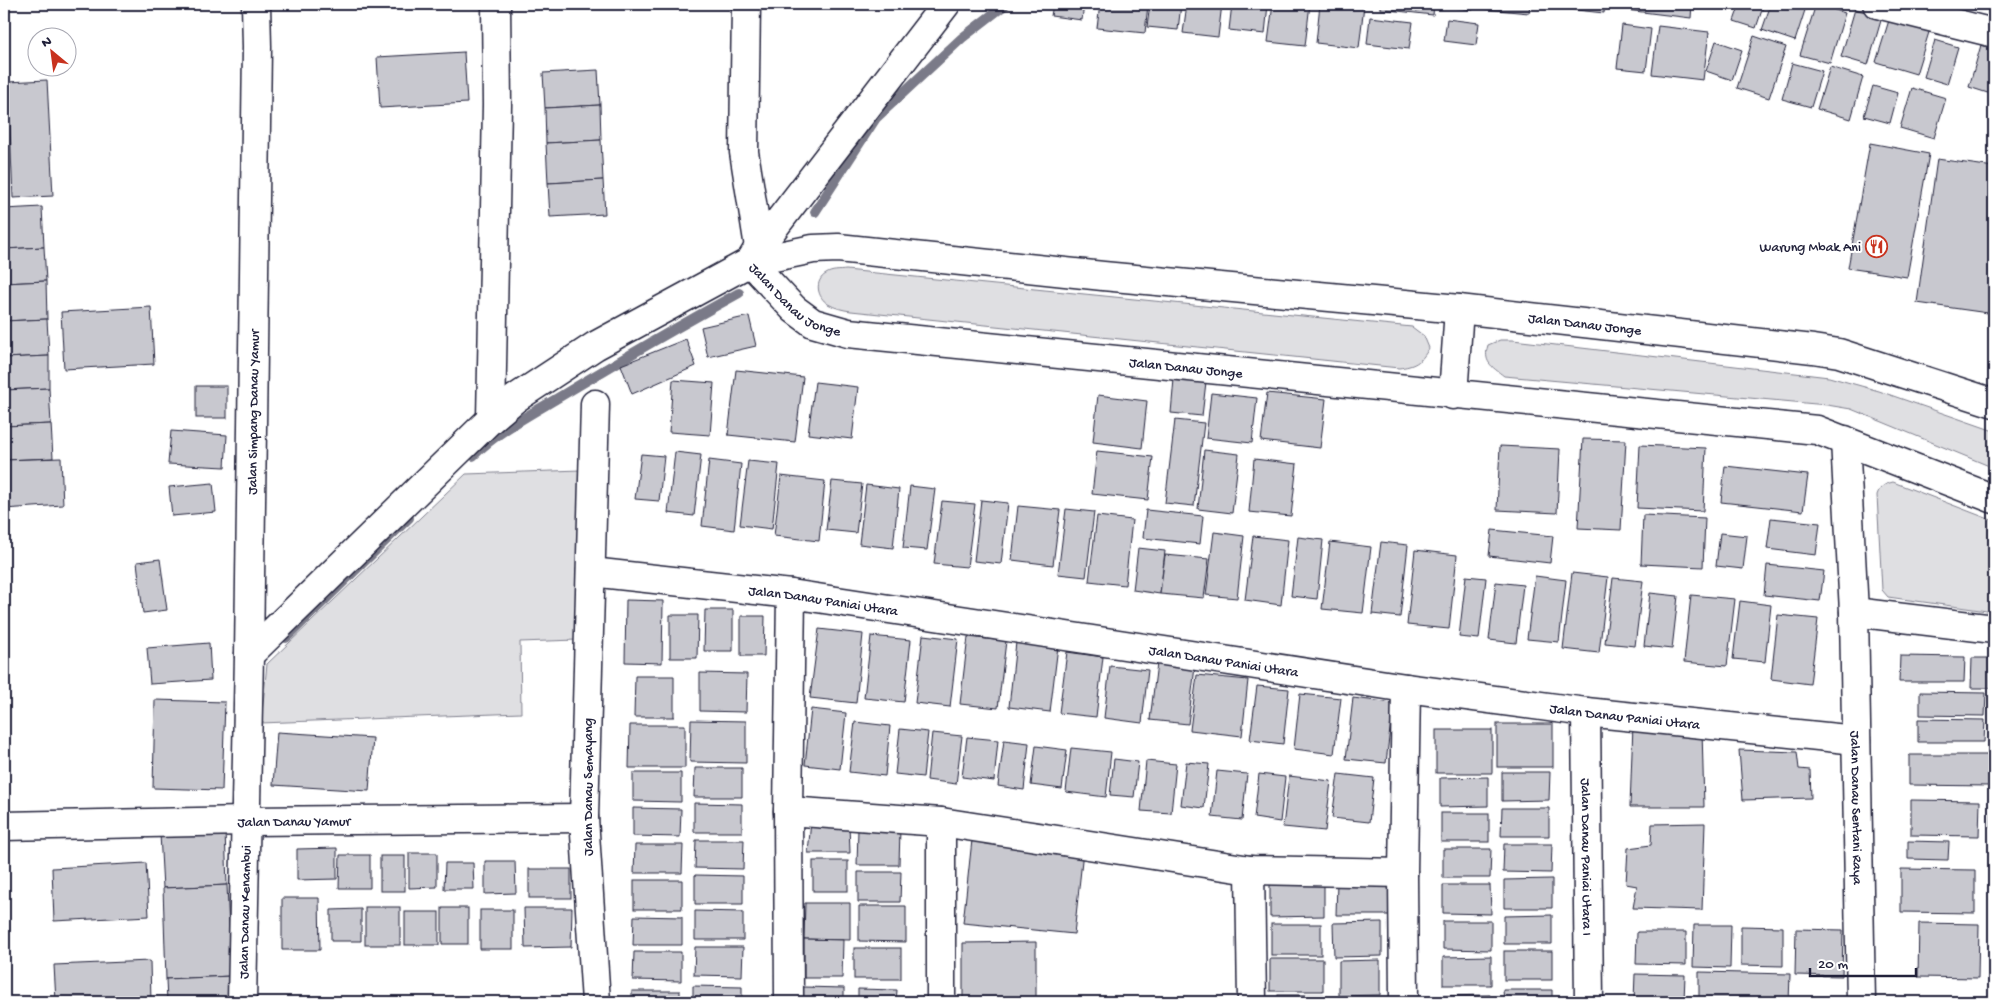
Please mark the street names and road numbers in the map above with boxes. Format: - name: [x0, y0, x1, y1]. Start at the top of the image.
- street label: Jalan Danau Jonge: [744, 260, 843, 342]
- street label: Jalan Danau Jonge: [1527, 311, 1643, 341]
- street label: Jalan Simpang Danau Yamur: [245, 328, 264, 495]
- street label: Jalan Danau Jonge: [1128, 355, 1244, 384]
- street label: Jalan Danau Paniai Utara: [747, 583, 900, 621]
- street label: Jalan Danau Paniai Utara: [1147, 643, 1301, 683]
- street label: Jalan Danau Paniai Utara: [1548, 701, 1702, 735]
- street label: Jalan Danau Semayang: [581, 718, 598, 856]
- street label: Jalan Danau Sentani Raya: [1845, 731, 1865, 886]
- street label: Jalan Danau Paniai Utara I: [1576, 778, 1594, 936]
- street label: Jalan Danau Yamur: [237, 814, 352, 832]
- street label: Jalan Danau Kenambui: [236, 845, 256, 979]

